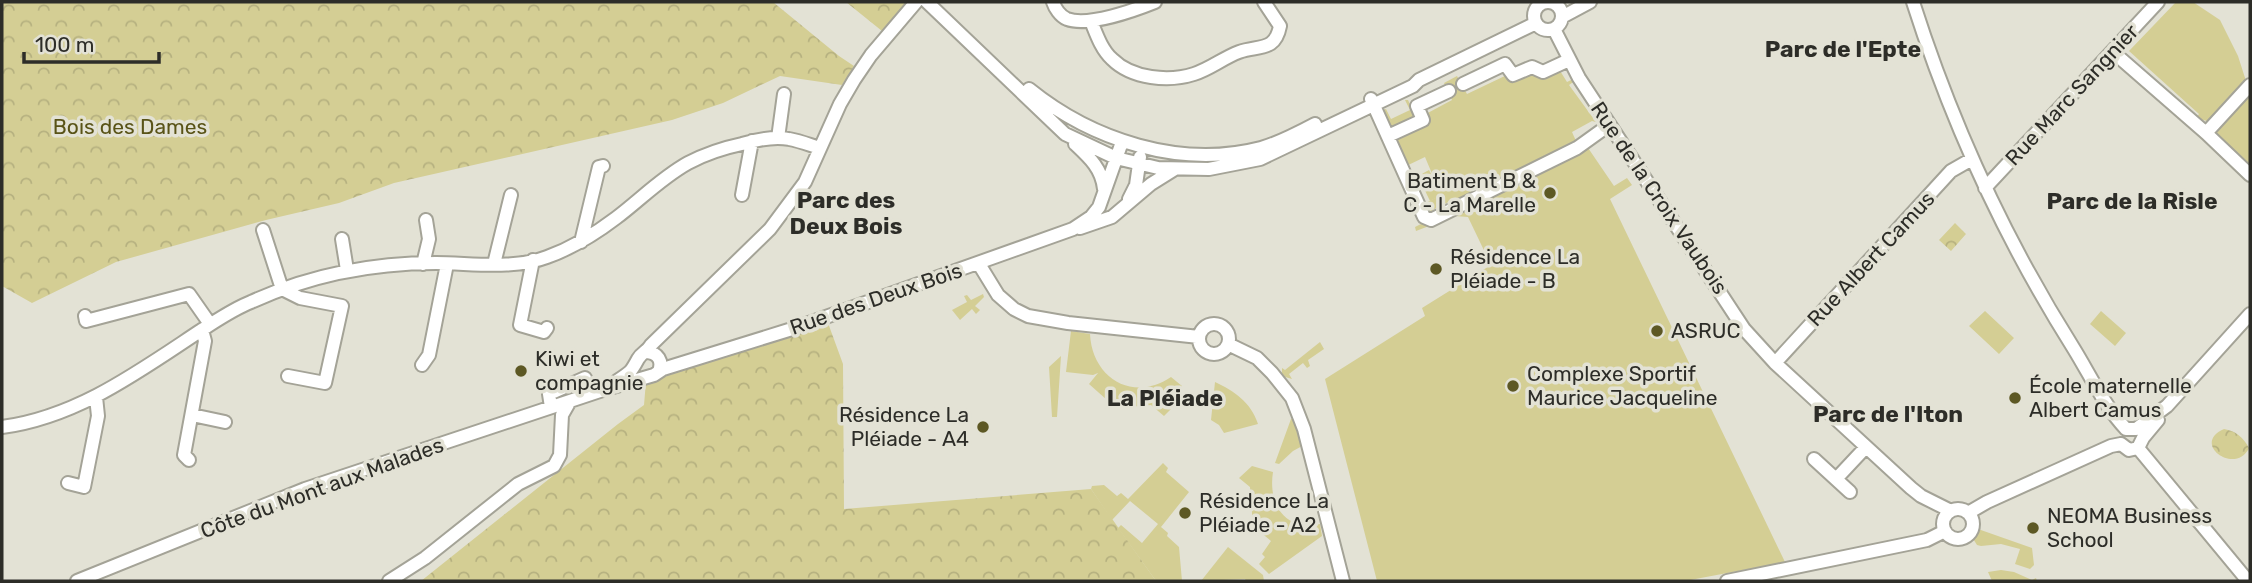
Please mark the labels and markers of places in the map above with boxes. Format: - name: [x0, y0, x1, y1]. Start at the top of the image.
- place label: Batiment B & C - La Marelle: [1403, 168, 1536, 217]
- marker: Batiment B & C - La Marelle: [1542, 185, 1558, 201]
- place label: Résidence La Pléiade - B: [1450, 244, 1580, 293]
- marker: Résidence La Pléiade - B: [1428, 261, 1444, 277]
- place label: ASRUC: [1671, 318, 1740, 343]
- marker: ASRUC: [1649, 323, 1665, 339]
- place label: Kiwi et compagnie: [535, 346, 644, 395]
- place label: Complexe Sportif Maurice Jacqueline: [1527, 361, 1717, 410]
- marker: Kiwi et compagnie: [513, 363, 529, 379]
- place label: École maternelle Albert Camus: [2029, 373, 2192, 422]
- marker: Complexe Sportif Maurice Jacqueline: [1505, 378, 1521, 394]
- marker: École maternelle Albert Camus: [2007, 390, 2023, 406]
- place label: Résidence La Pléiade - A4: [839, 402, 969, 451]
- marker: Résidence La Pléiade - A4: [975, 419, 991, 435]
- place label: Résidence La Pléiade - A2: [1199, 488, 1329, 537]
- place label: NEOMA Business School: [2047, 503, 2212, 552]
- marker: Résidence La Pléiade - A2: [1177, 505, 1193, 521]
- marker: NEOMA Business School: [2025, 520, 2041, 536]

